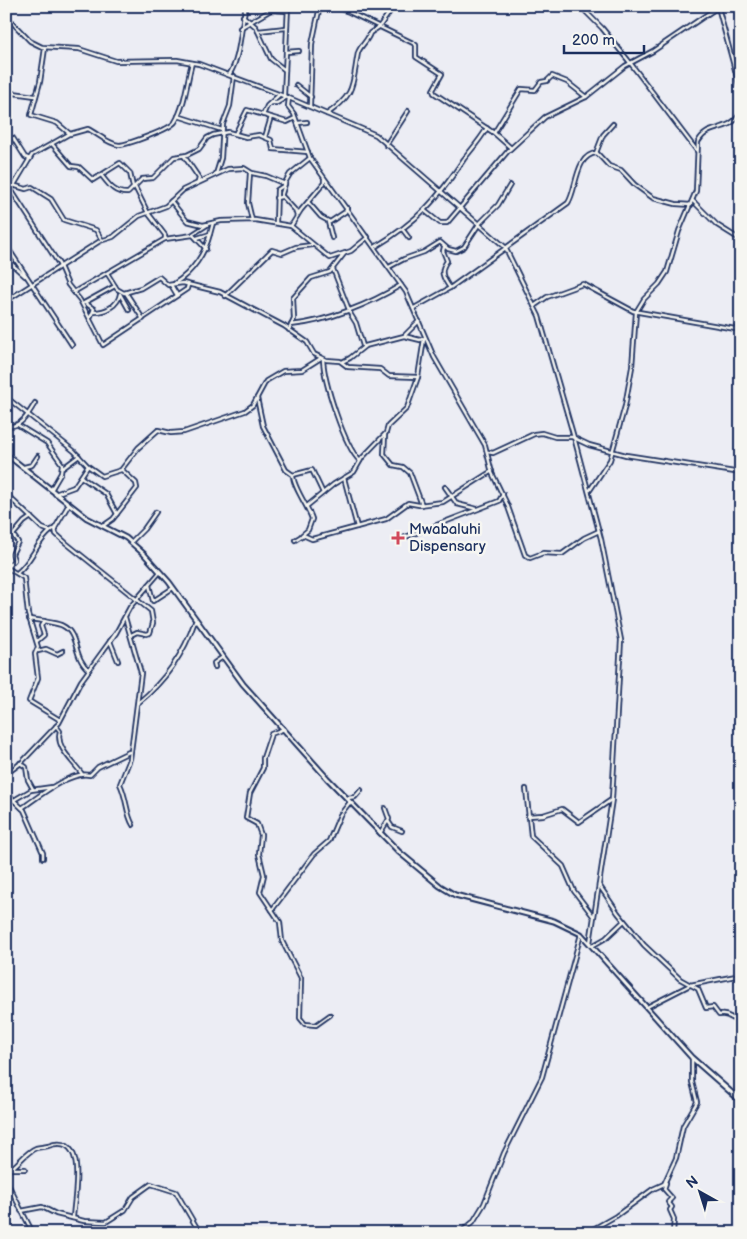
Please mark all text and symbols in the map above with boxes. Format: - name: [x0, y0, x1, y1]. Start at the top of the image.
- scale bar: [564, 22, 644, 54]
- text: 200 m: [572, 31, 615, 50]
- place label: Mwabaluhi Dispensary: [409, 520, 486, 556]
- marker: Mwabaluhi Dispensary: [391, 531, 405, 545]
- north arrow: [674, 1166, 724, 1216]
- text: N: [683, 1172, 702, 1192]

